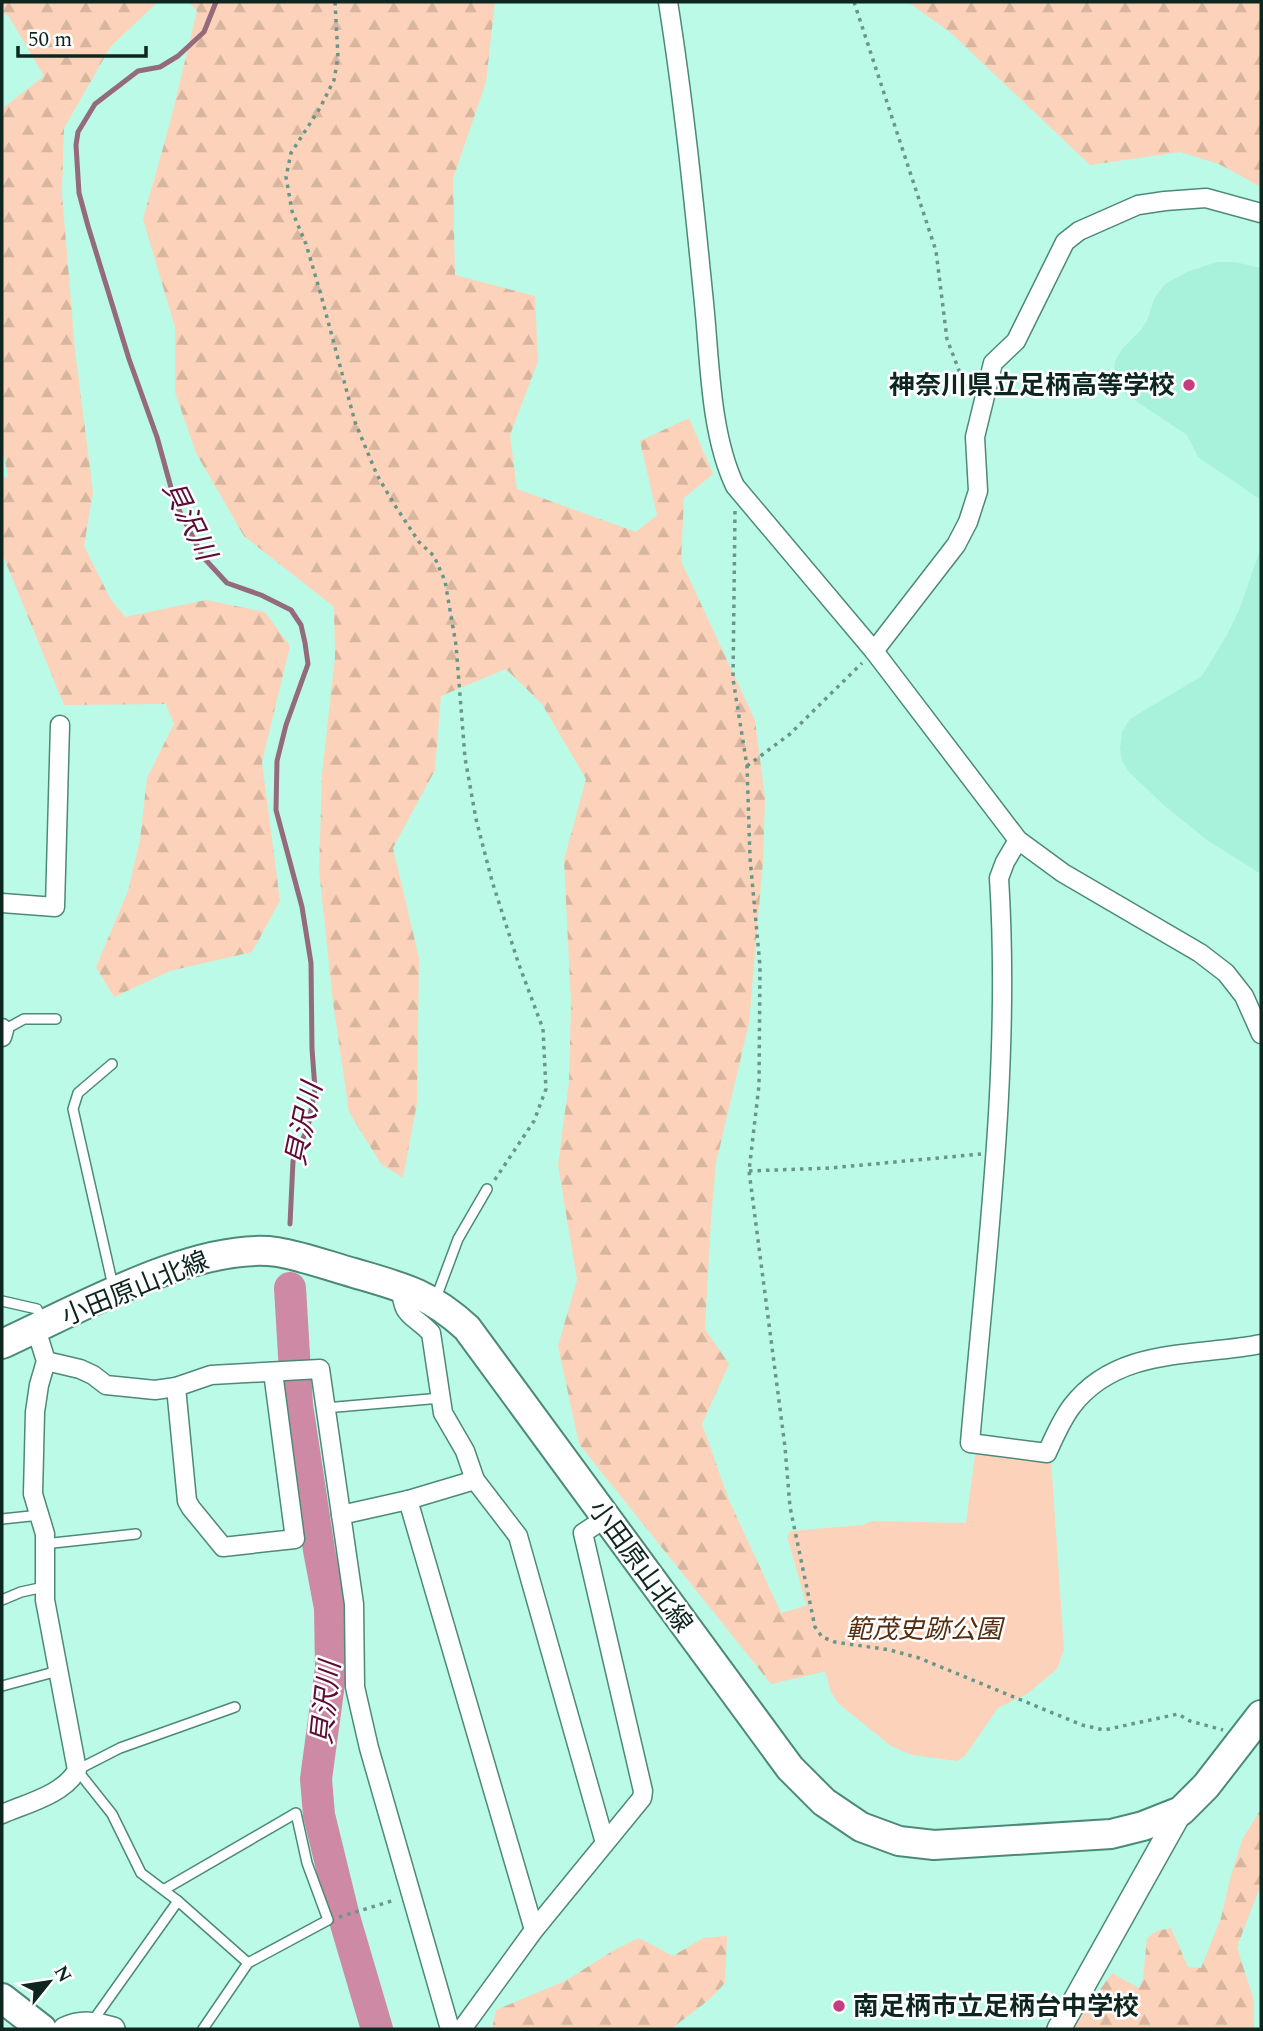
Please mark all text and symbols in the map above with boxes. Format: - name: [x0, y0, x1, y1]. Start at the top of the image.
- scale bar: [18, 14, 145, 58]
- text: 50 m: [28, 24, 72, 56]
- place label: 神奈川県立足柄高等学校: [889, 366, 1175, 406]
- marker: 神奈川県立足柄高等学校: [1181, 377, 1197, 393]
- water label: 貝沢川: [151, 473, 228, 571]
- water label: 貝沢川: [275, 1076, 335, 1170]
- street label: 小田原山北線: [56, 1241, 215, 1337]
- street label: 小田原山北線: [578, 1492, 702, 1641]
- park label: 範茂史跡公園: [846, 1610, 1006, 1650]
- water label: 貝沢川: [301, 1656, 353, 1747]
- north arrow: [14, 1947, 84, 2017]
- text: N: [46, 1960, 79, 1988]
- place label: 南足柄市立足柄台中学校: [853, 1987, 1139, 2027]
- marker: 南足柄市立足柄台中学校: [831, 1998, 847, 2014]

